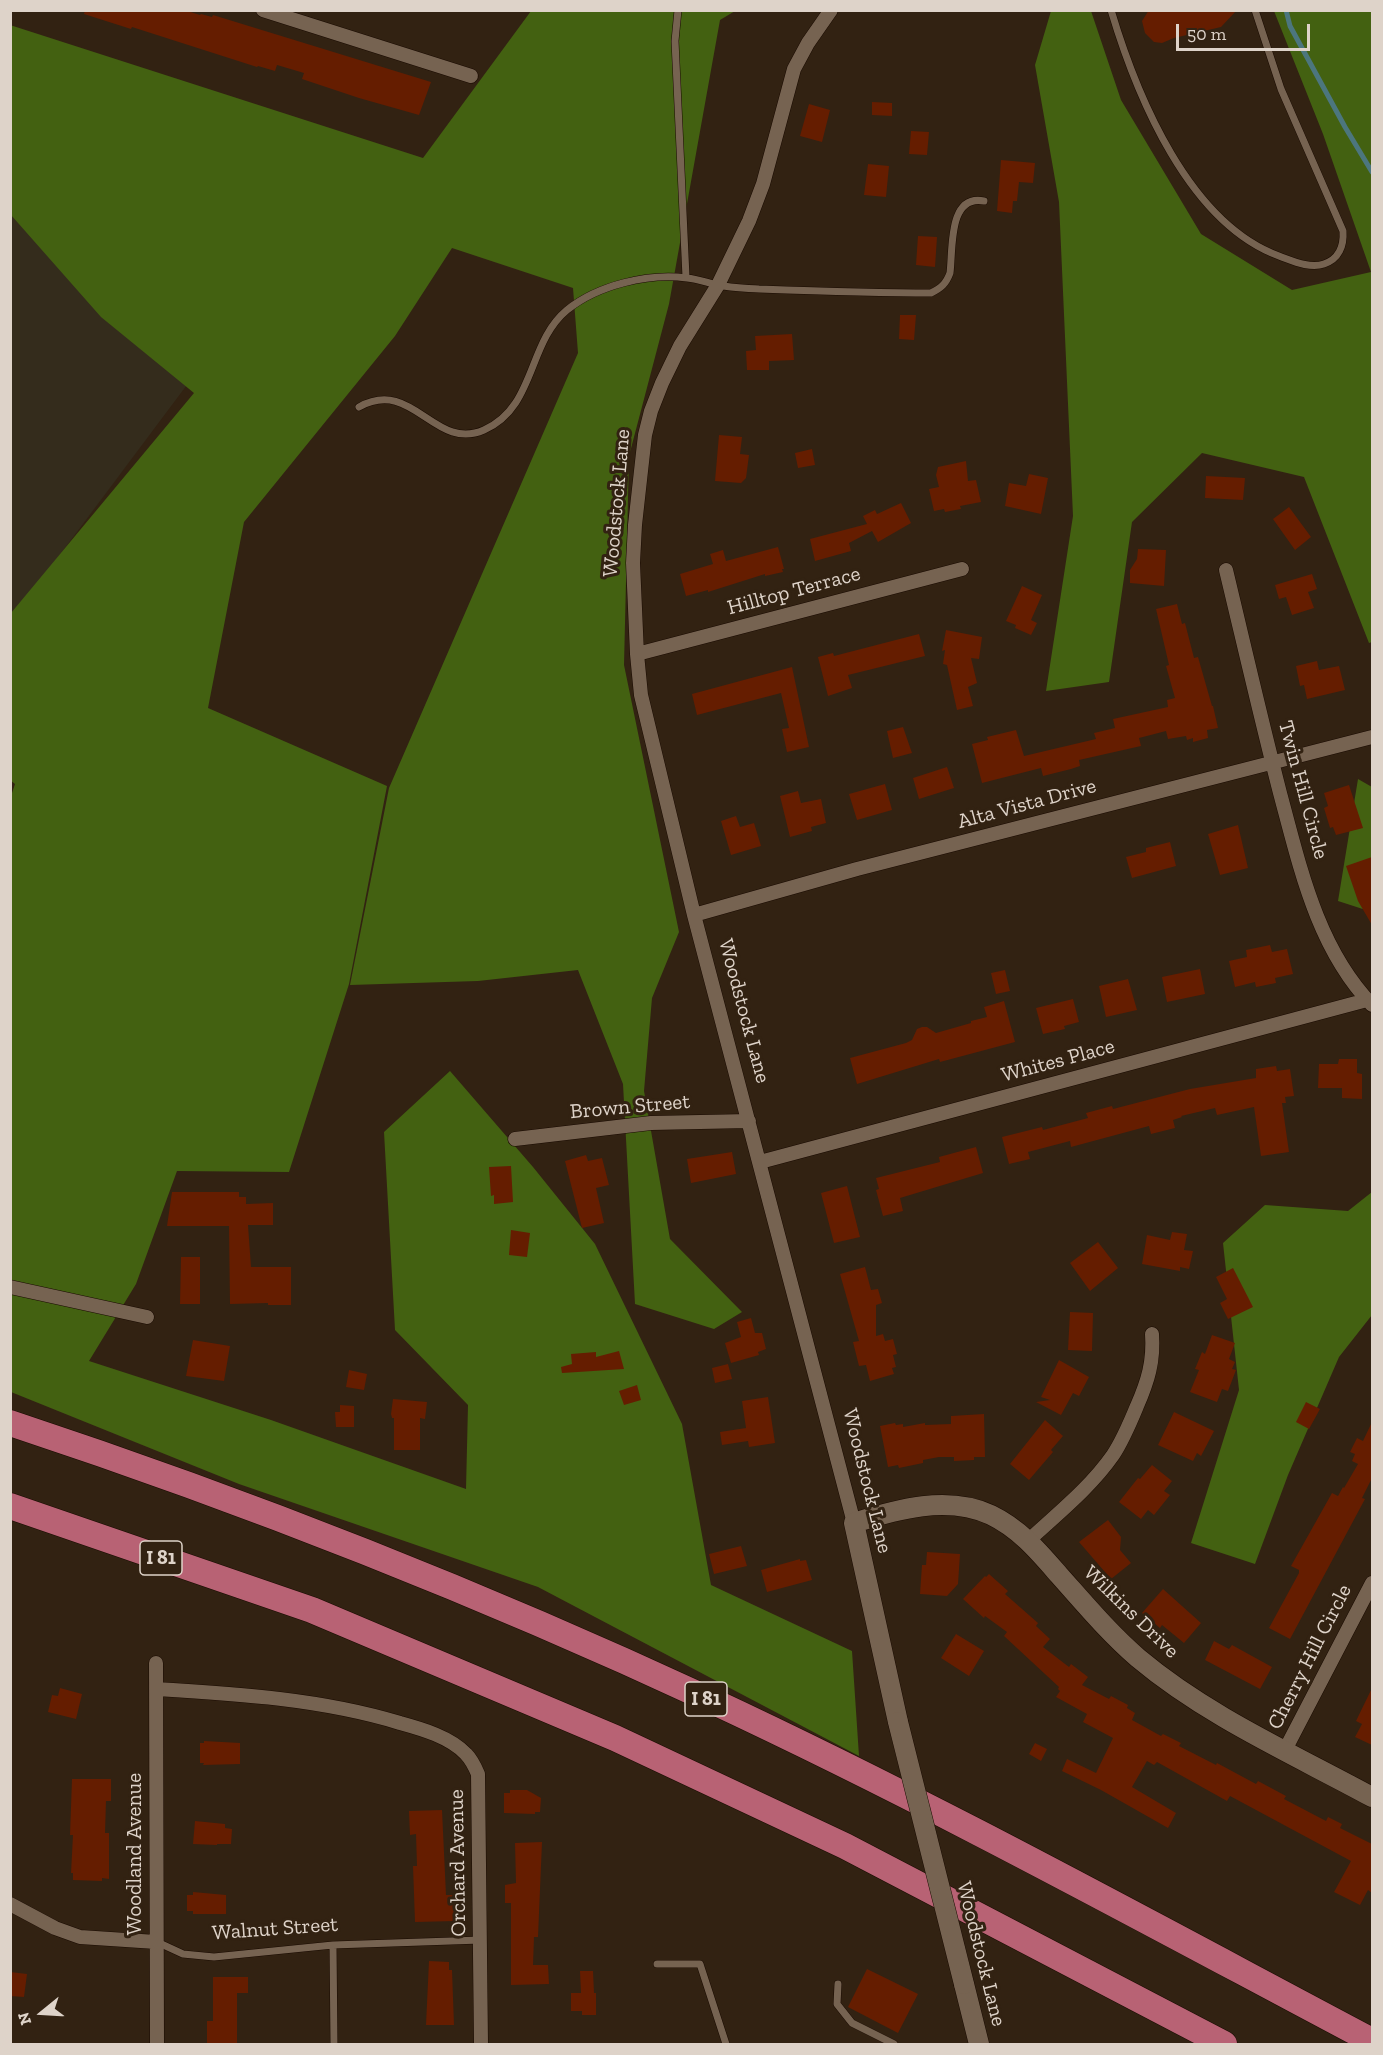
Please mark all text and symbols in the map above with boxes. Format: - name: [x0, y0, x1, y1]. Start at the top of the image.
- scale bar: [1179, 12, 1312, 50]
- text: 50 m: [1187, 23, 1226, 45]
- street label: Woodstock Lane: [598, 428, 636, 578]
- street label: Hilltop Terrace: [725, 561, 863, 621]
- street label: Twin Hill Circle: [1272, 718, 1334, 862]
- street label: Alta Vista Drive: [955, 773, 1099, 835]
- street label: Woodstock Lane: [713, 936, 775, 1086]
- street label: Whites Place: [999, 1034, 1117, 1088]
- street label: Brown Street: [569, 1089, 691, 1125]
- street label: Woodstock Lane: [837, 1406, 897, 1556]
- road number: I 81: [140, 1541, 182, 1575]
- street label: Wilkins Drive: [1078, 1560, 1184, 1664]
- street label: Cherry Hill Circle: [1263, 1580, 1357, 1734]
- road number: I 81: [685, 1682, 727, 1716]
- street label: Woodland Avenue: [122, 1773, 148, 1935]
- street label: Orchard Avenue: [444, 1789, 472, 1937]
- street label: Woodstock Lane: [951, 1879, 1011, 2029]
- street label: Walnut Street: [211, 1912, 339, 1946]
- north arrow: [12, 1983, 72, 2043]
- text: N: [13, 2010, 35, 2027]

